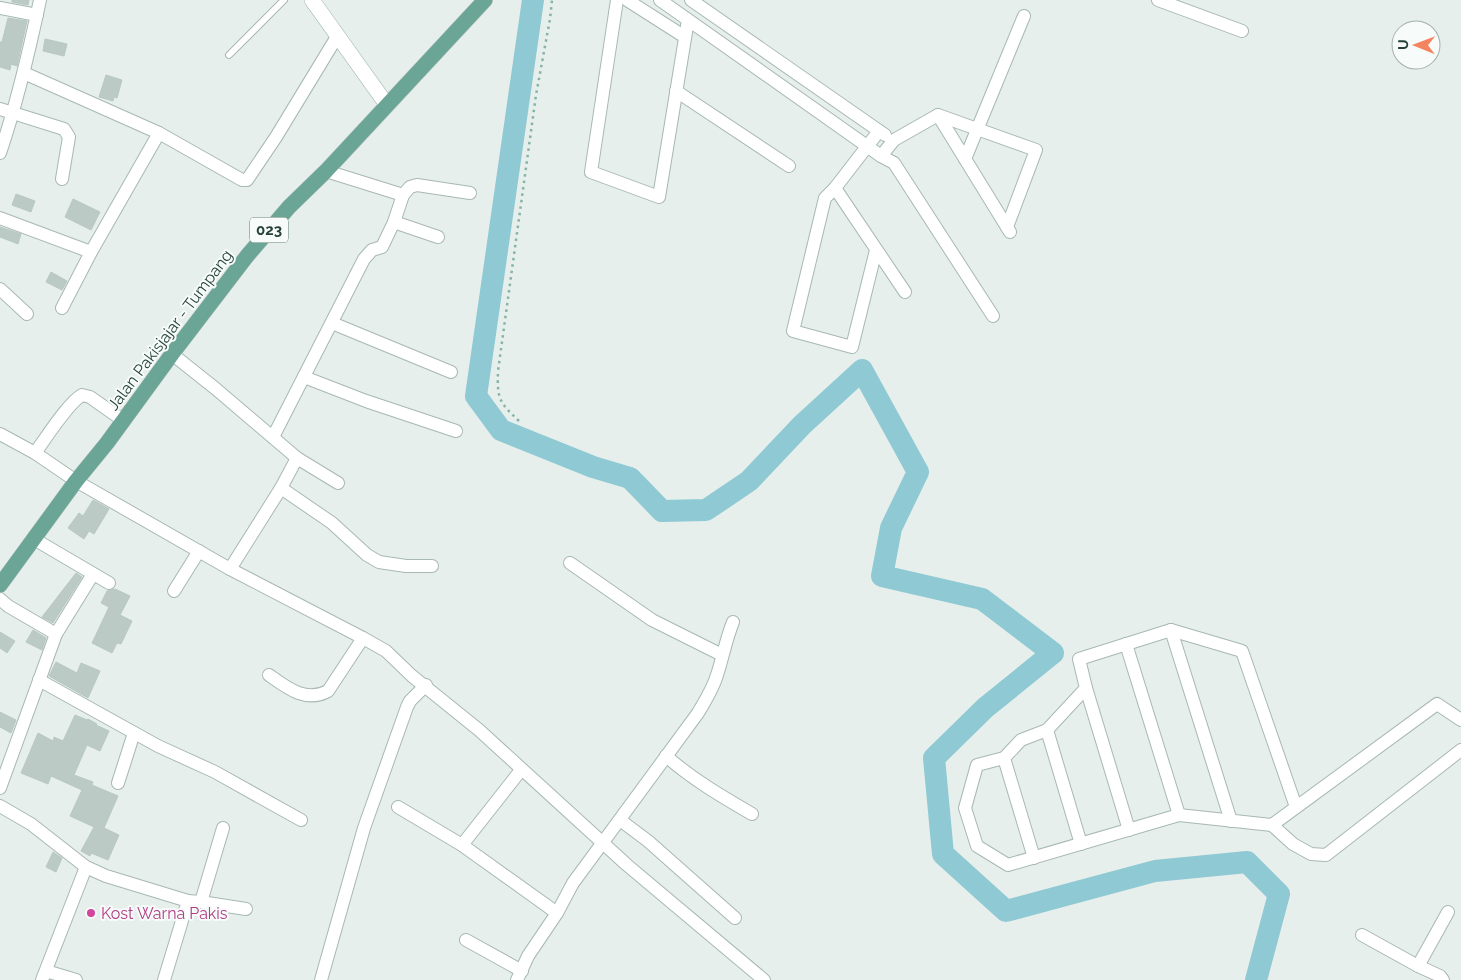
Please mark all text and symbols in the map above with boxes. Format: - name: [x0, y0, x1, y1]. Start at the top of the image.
- north arrow: [1391, 20, 1441, 70]
- text: U: [1395, 39, 1411, 50]
- road number: 023: [250, 218, 288, 242]
- street label: Jalan Pakisjajar - Tumpang: [103, 246, 237, 414]
- place label: Kost Warna Pakis: [101, 904, 228, 923]
- marker: Kost Warna Pakis: [85, 907, 97, 919]

